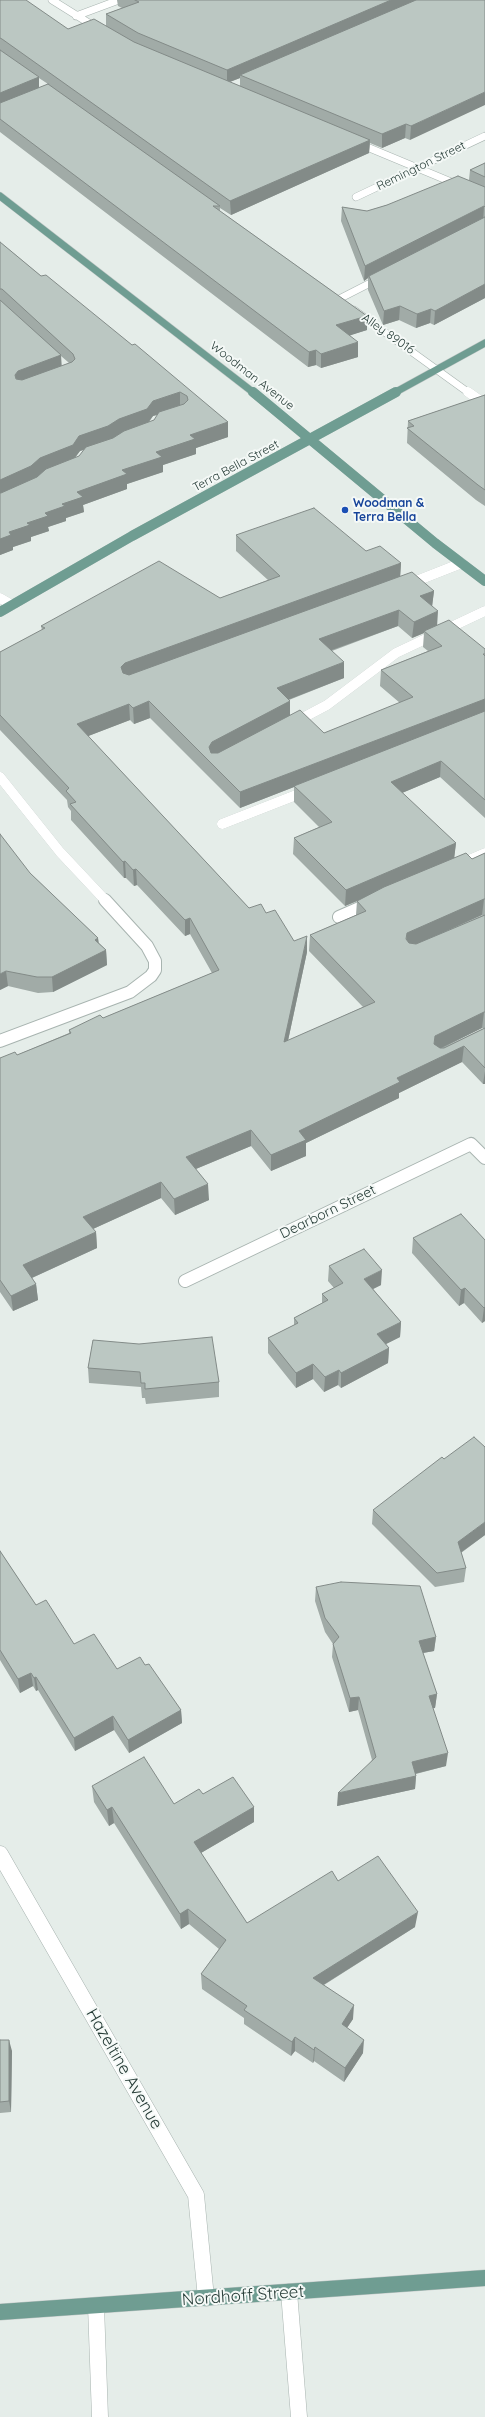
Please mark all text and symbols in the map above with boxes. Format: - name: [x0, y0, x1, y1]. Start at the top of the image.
- street label: Remington Street: [374, 138, 468, 194]
- street label: Alley 89016: [359, 311, 417, 357]
- street label: Woodman Avenue: [207, 339, 297, 413]
- street label: Terra Bella Street: [190, 437, 282, 495]
- place label: Woodman & Terra Bella: [353, 496, 424, 524]
- marker: Woodman & Terra Bella: [340, 505, 350, 515]
- street label: Dearborn Street: [277, 1182, 379, 1242]
- street label: Hazeltine Avenue: [81, 2005, 167, 2133]
- street label: Nordhoff Street: [181, 2282, 305, 2310]

